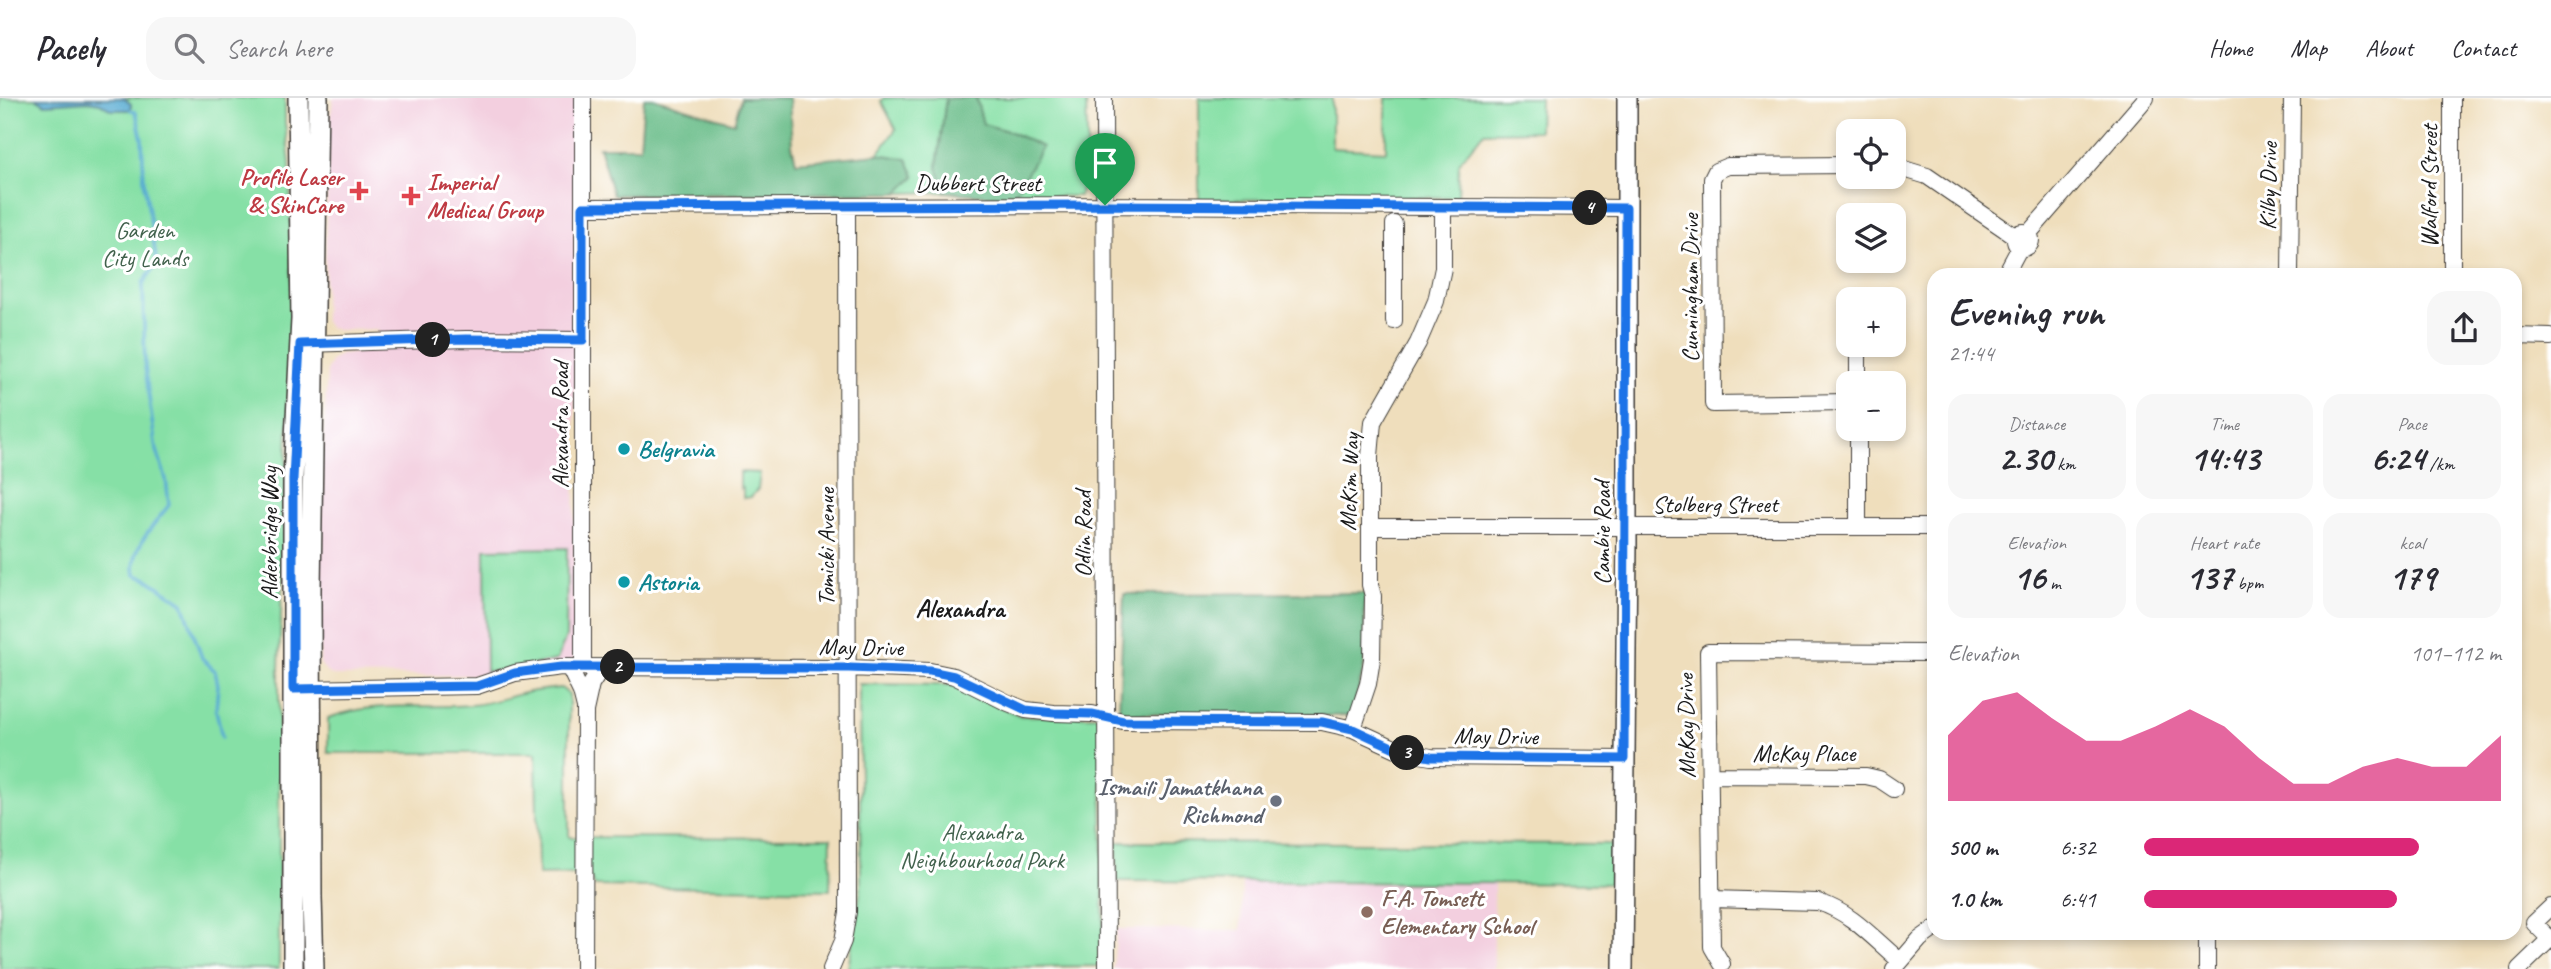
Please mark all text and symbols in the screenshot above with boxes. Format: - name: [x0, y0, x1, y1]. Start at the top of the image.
- search box: [146, 17, 636, 80]
- text: Pacely: [35, 27, 104, 69]
- icon: search: [170, 29, 208, 67]
- text: Search here: [226, 32, 332, 65]
- text: Home: [2209, 33, 2252, 63]
- text: Map: [2290, 33, 2327, 63]
- text: About: [2365, 33, 2413, 63]
- text: Contact: [2451, 33, 2516, 63]
- map controls: [1836, 119, 1906, 441]
- button: locate: [1836, 119, 1906, 189]
- street label: Walford Street: [2414, 122, 2444, 247]
- pin: [1075, 133, 1135, 205]
- street label: Kilby Drive: [2252, 140, 2284, 230]
- icon: arrive: [1086, 144, 1124, 182]
- place label: Profile Laser & SkinCare: [240, 162, 345, 220]
- place label: Imperial Medical Group: [427, 167, 545, 225]
- street label: Dubbert Street: [915, 168, 1043, 198]
- marker: Profile Laser & SkinCare: [349, 181, 369, 201]
- marker: Imperial Medical Group: [401, 186, 421, 206]
- pin: 4: [1572, 190, 1608, 226]
- text: 4: [1585, 195, 1594, 219]
- button: layers: [1836, 203, 1906, 273]
- street label: Cunningham Drive: [1675, 212, 1705, 362]
- park label: Garden City Lands: [102, 215, 190, 273]
- button: +: [1836, 287, 1906, 357]
- text: Evening run: [1948, 289, 2104, 336]
- button: share: [2427, 291, 2501, 365]
- pin: 1: [416, 322, 450, 358]
- text: 1: [428, 327, 437, 351]
- text: 21:44: [1948, 339, 1994, 368]
- street label: Alexandra Road: [545, 358, 575, 488]
- button: −: [1836, 371, 1906, 441]
- text: Distance: [2008, 412, 2065, 436]
- text: Time: [2210, 412, 2239, 436]
- text: Pace: [2398, 412, 2427, 436]
- street label: McKim Way: [1332, 431, 1366, 531]
- place label: Belgravia: [638, 434, 716, 464]
- text: 2.30: [1998, 436, 2052, 481]
- text: 14:43: [2190, 436, 2259, 481]
- text: 6:24: [2370, 436, 2425, 481]
- marker: Belgravia: [616, 441, 632, 457]
- text: km: [2052, 452, 2076, 476]
- text: /km: [2425, 452, 2454, 476]
- street label: Alderbridge Way: [254, 465, 284, 600]
- street label: Cambie Road: [1587, 477, 1617, 585]
- street label: Tomicki Avenue: [811, 486, 841, 606]
- street label: Odlin Road: [1068, 487, 1098, 577]
- street label: Stolberg Street: [1652, 489, 1780, 519]
- text: Elevation: [2008, 531, 2066, 555]
- text: Heart rate: [2190, 531, 2259, 555]
- text: kcal: [2400, 531, 2425, 555]
- text: 16: [2013, 555, 2045, 600]
- text: 137: [2186, 555, 2233, 600]
- text: 179: [2389, 555, 2436, 600]
- place label: Astoria: [638, 567, 700, 597]
- text: m: [2045, 571, 2061, 595]
- text: bpm: [2233, 571, 2263, 595]
- marker: Astoria: [616, 574, 632, 590]
- district label: Alexandra: [916, 592, 1007, 625]
- street label: May Drive: [819, 631, 905, 663]
- text: Elevation: [1948, 639, 2019, 668]
- text: 101–112 m: [2410, 639, 2501, 668]
- pin: 2: [600, 650, 636, 684]
- text: 2: [613, 654, 622, 678]
- street label: McKay Drive: [1670, 671, 1702, 778]
- street label: May Drive: [1454, 720, 1540, 752]
- pin: 3: [1390, 736, 1424, 770]
- street label: McKay Place: [1753, 738, 1858, 768]
- text: 3: [1402, 740, 1411, 764]
- place label: Ismaili Jamatkhana Richmond: [1098, 772, 1266, 830]
- marker: Ismaili Jamatkhana Richmond: [1268, 793, 1284, 809]
- park label: Alexandra Neighbourhood Park: [900, 817, 1066, 875]
- text: 500 m: [1948, 833, 1997, 862]
- text: 6:32: [2060, 833, 2096, 862]
- place label: F.A. Tomsett Elementary School: [1381, 883, 1538, 941]
- text: 1.0 km: [1948, 885, 2002, 914]
- text: 6:41: [2060, 885, 2096, 914]
- marker: F.A. Tomsett Elementary School: [1359, 904, 1375, 920]

